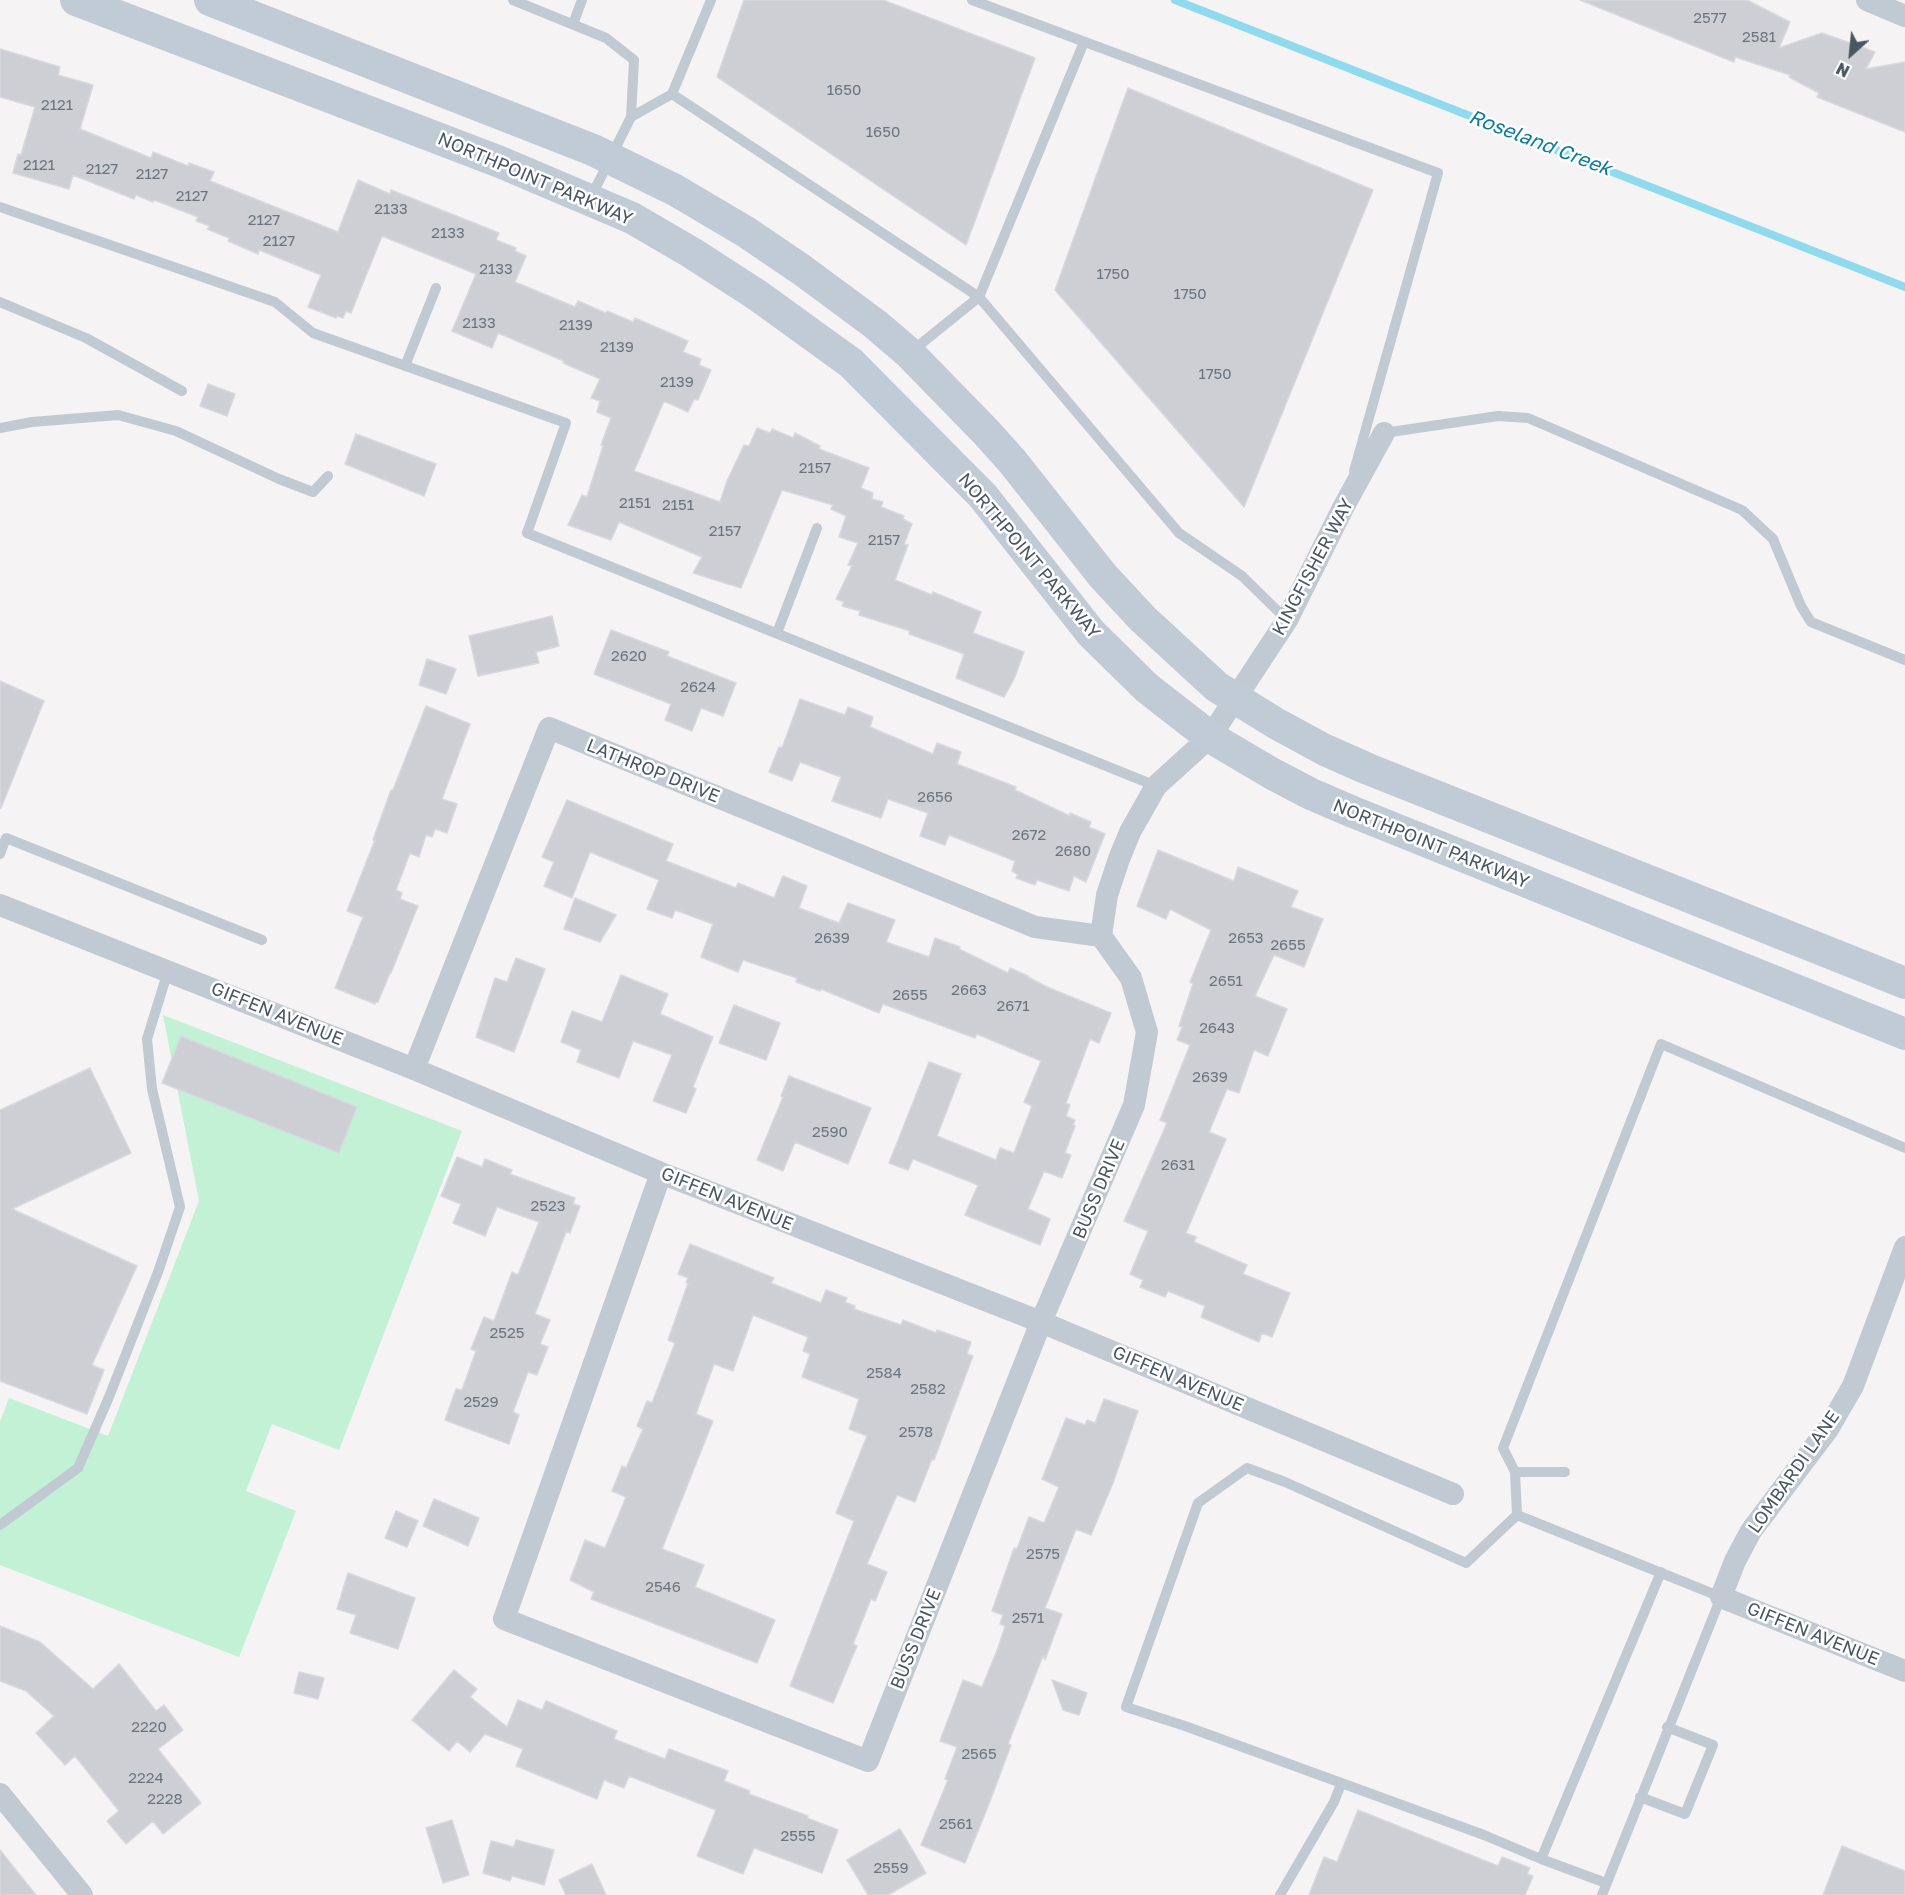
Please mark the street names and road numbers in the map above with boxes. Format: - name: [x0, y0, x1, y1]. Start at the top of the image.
- street label: NORTHPOINT PARKWAY: [434, 128, 636, 230]
- street label: NORTHPOINT PARKWAY: [953, 469, 1105, 643]
- street label: KINGFISHER WAY: [1268, 495, 1358, 639]
- street label: LATHROP DRIVE: [583, 734, 723, 808]
- street label: NORTHPOINT PARKWAY: [1330, 795, 1532, 893]
- street label: GIFFEN AVENUE: [208, 978, 346, 1050]
- street label: BUSS DRIVE: [1068, 1136, 1130, 1242]
- street label: GIFFEN AVENUE: [658, 1163, 796, 1235]
- street label: GIFFEN AVENUE: [1109, 1342, 1247, 1416]
- street label: LOMBARDI LANE: [1744, 1407, 1844, 1537]
- street label: BUSS DRIVE: [886, 1586, 946, 1692]
- street label: GIFFEN AVENUE: [1744, 1598, 1882, 1670]

